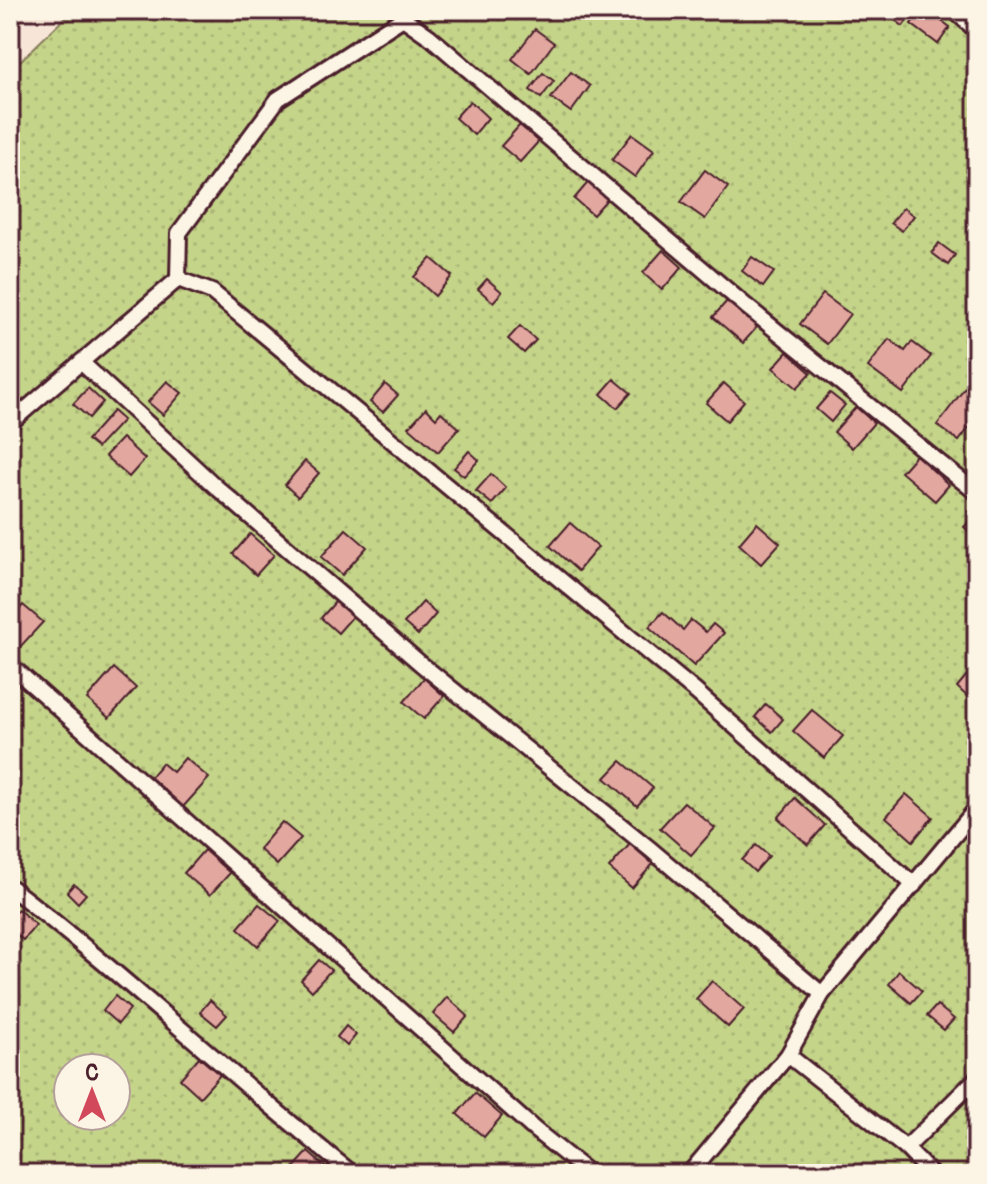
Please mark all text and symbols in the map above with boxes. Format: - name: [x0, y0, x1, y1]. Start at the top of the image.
- north arrow: [52, 1052, 132, 1132]
- text: С: [85, 1059, 99, 1087]

